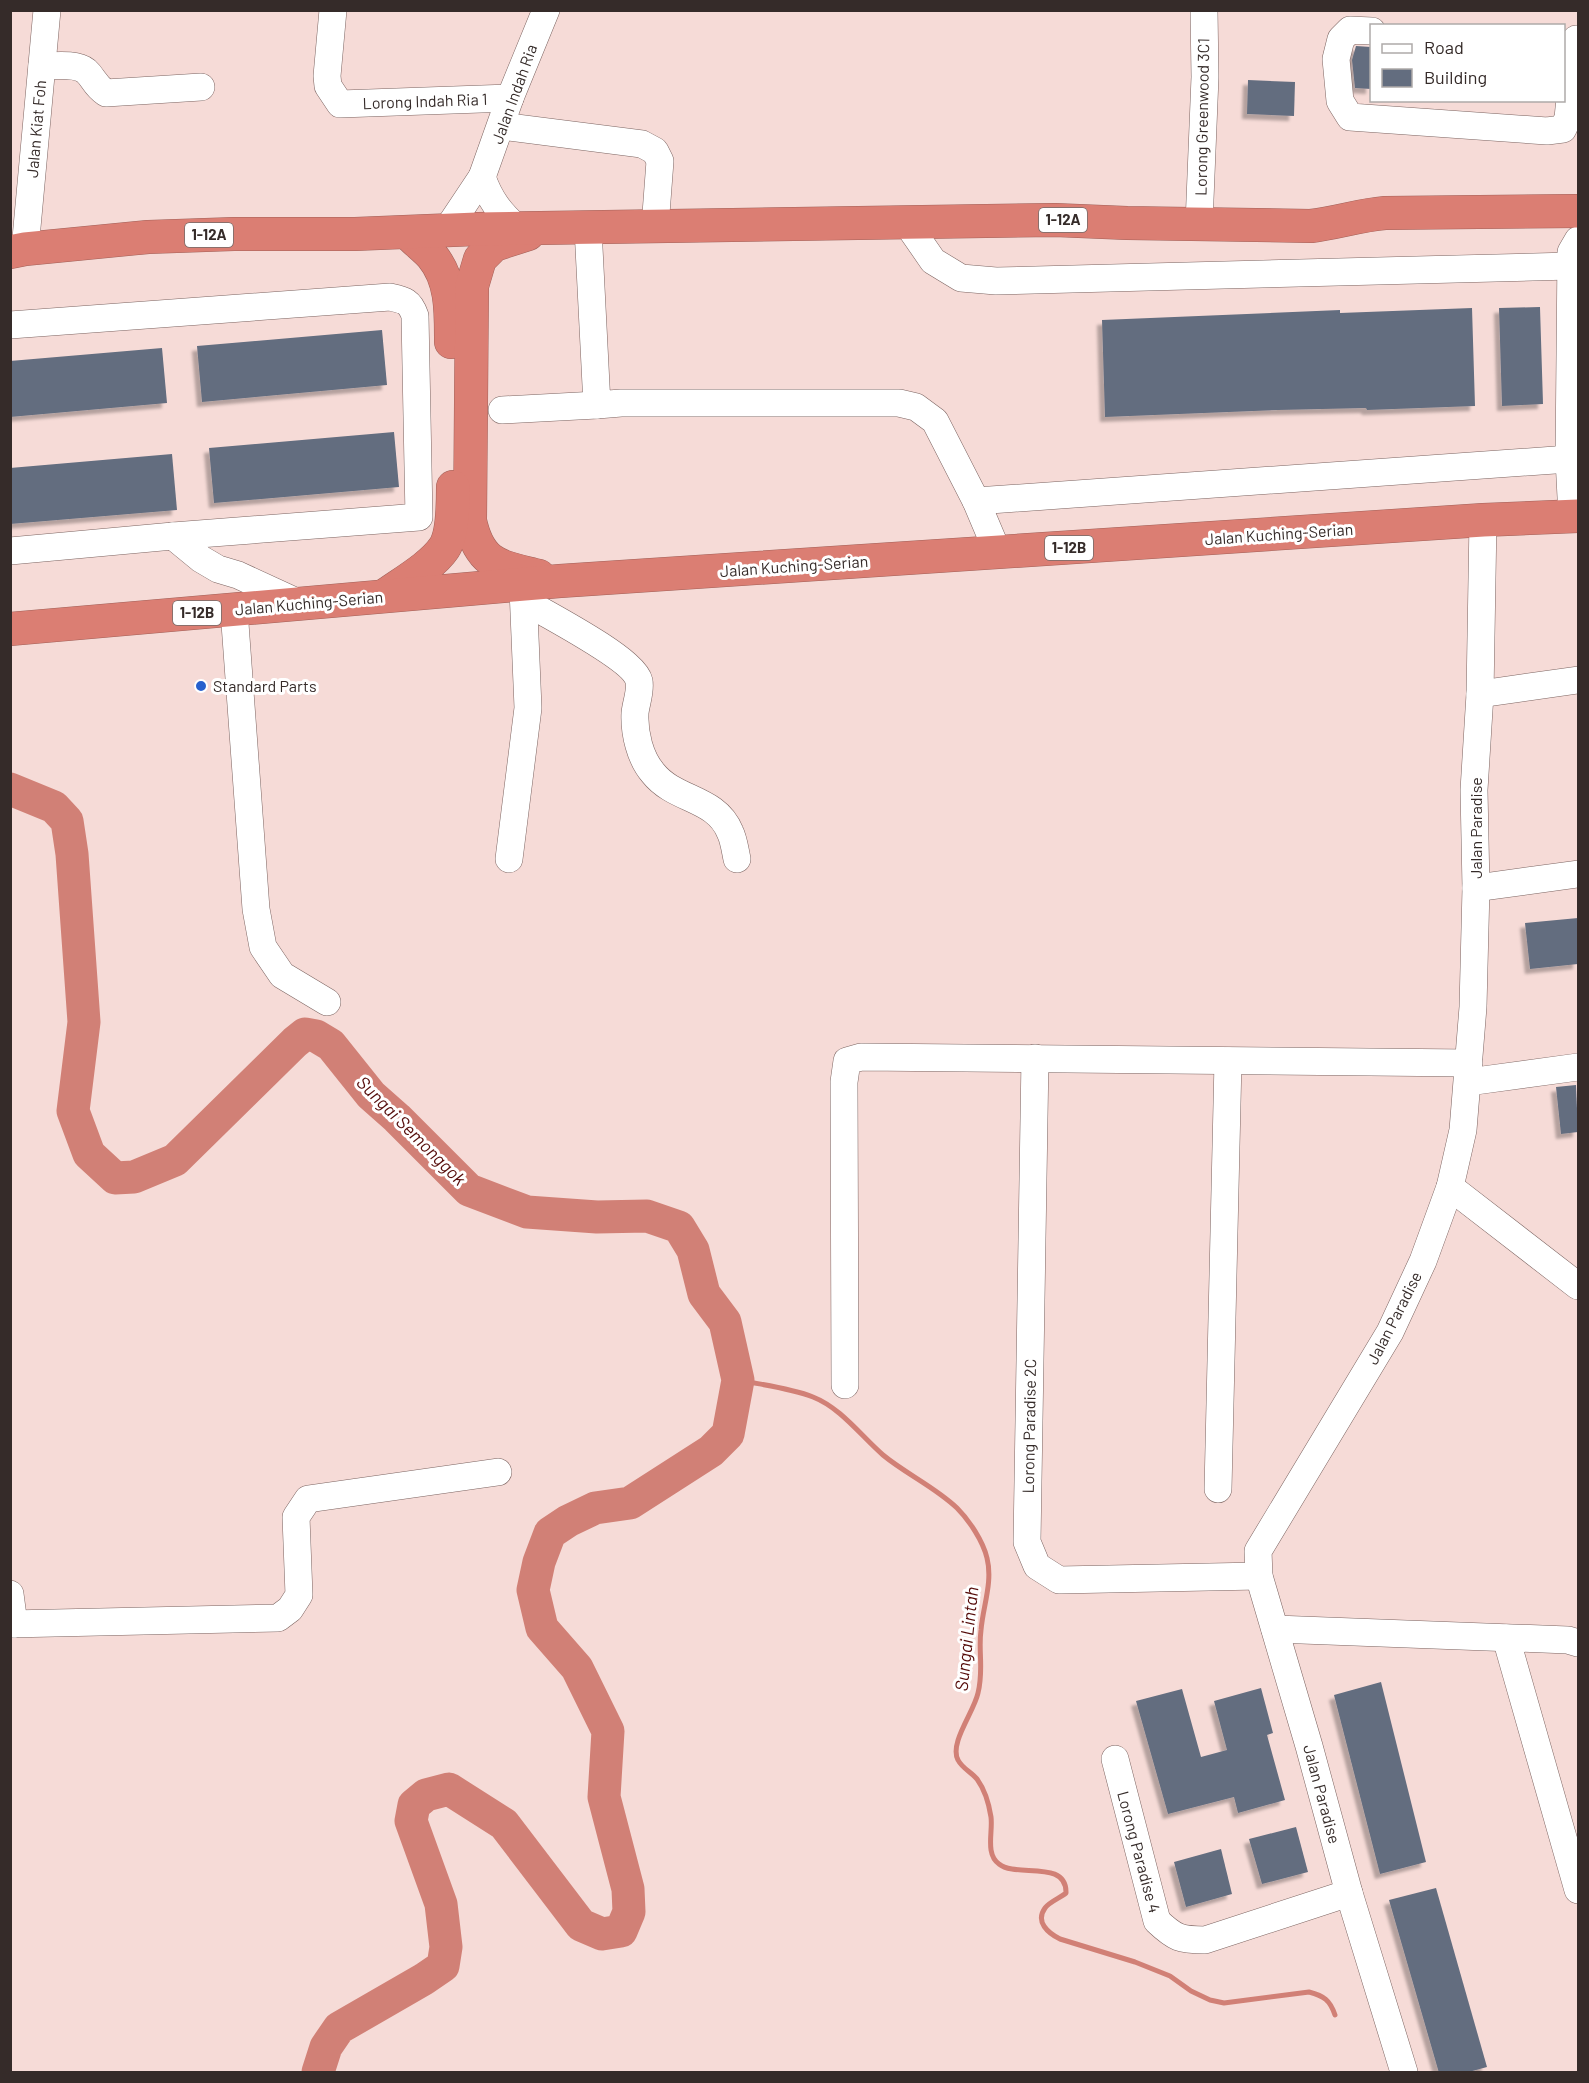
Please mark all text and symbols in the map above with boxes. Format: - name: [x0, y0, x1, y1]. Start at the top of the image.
- legend: [1370, 24, 1565, 102]
- text: Road: [1424, 36, 1464, 58]
- street label: Lorong Greenwood 3C1: [1191, 38, 1212, 196]
- street label: Jalan Indah Ria: [487, 41, 540, 146]
- text: Building: [1424, 66, 1487, 88]
- street label: Jalan Kiat Foh: [22, 79, 49, 179]
- street label: Lorong Indah Ria 1: [362, 89, 488, 112]
- road number: 1-12A: [1039, 208, 1087, 232]
- road number: 1-12A: [185, 223, 233, 247]
- street label: Jalan Kuching-Serian: [1204, 519, 1354, 548]
- road number: 1-12B: [1045, 536, 1093, 560]
- street label: Jalan Kuching-Serian: [719, 551, 869, 580]
- street label: Jalan Kuching-Serian: [234, 587, 384, 618]
- road number: 1-12B: [173, 601, 221, 625]
- place label: Standard Parts: [213, 676, 317, 695]
- marker: Standard Parts: [194, 679, 208, 693]
- street label: Jalan Paradise: [1466, 777, 1485, 879]
- water label: Sungai Semonggok: [352, 1071, 471, 1190]
- street label: Jalan Paradise: [1362, 1268, 1425, 1367]
- street label: Lorong Paradise 2C: [1018, 1358, 1039, 1494]
- water label: Sungai Lintah: [950, 1586, 982, 1692]
- street label: Jalan Paradise: [1300, 1742, 1345, 1845]
- street label: Lorong Paradise 4: [1114, 1789, 1165, 1915]

